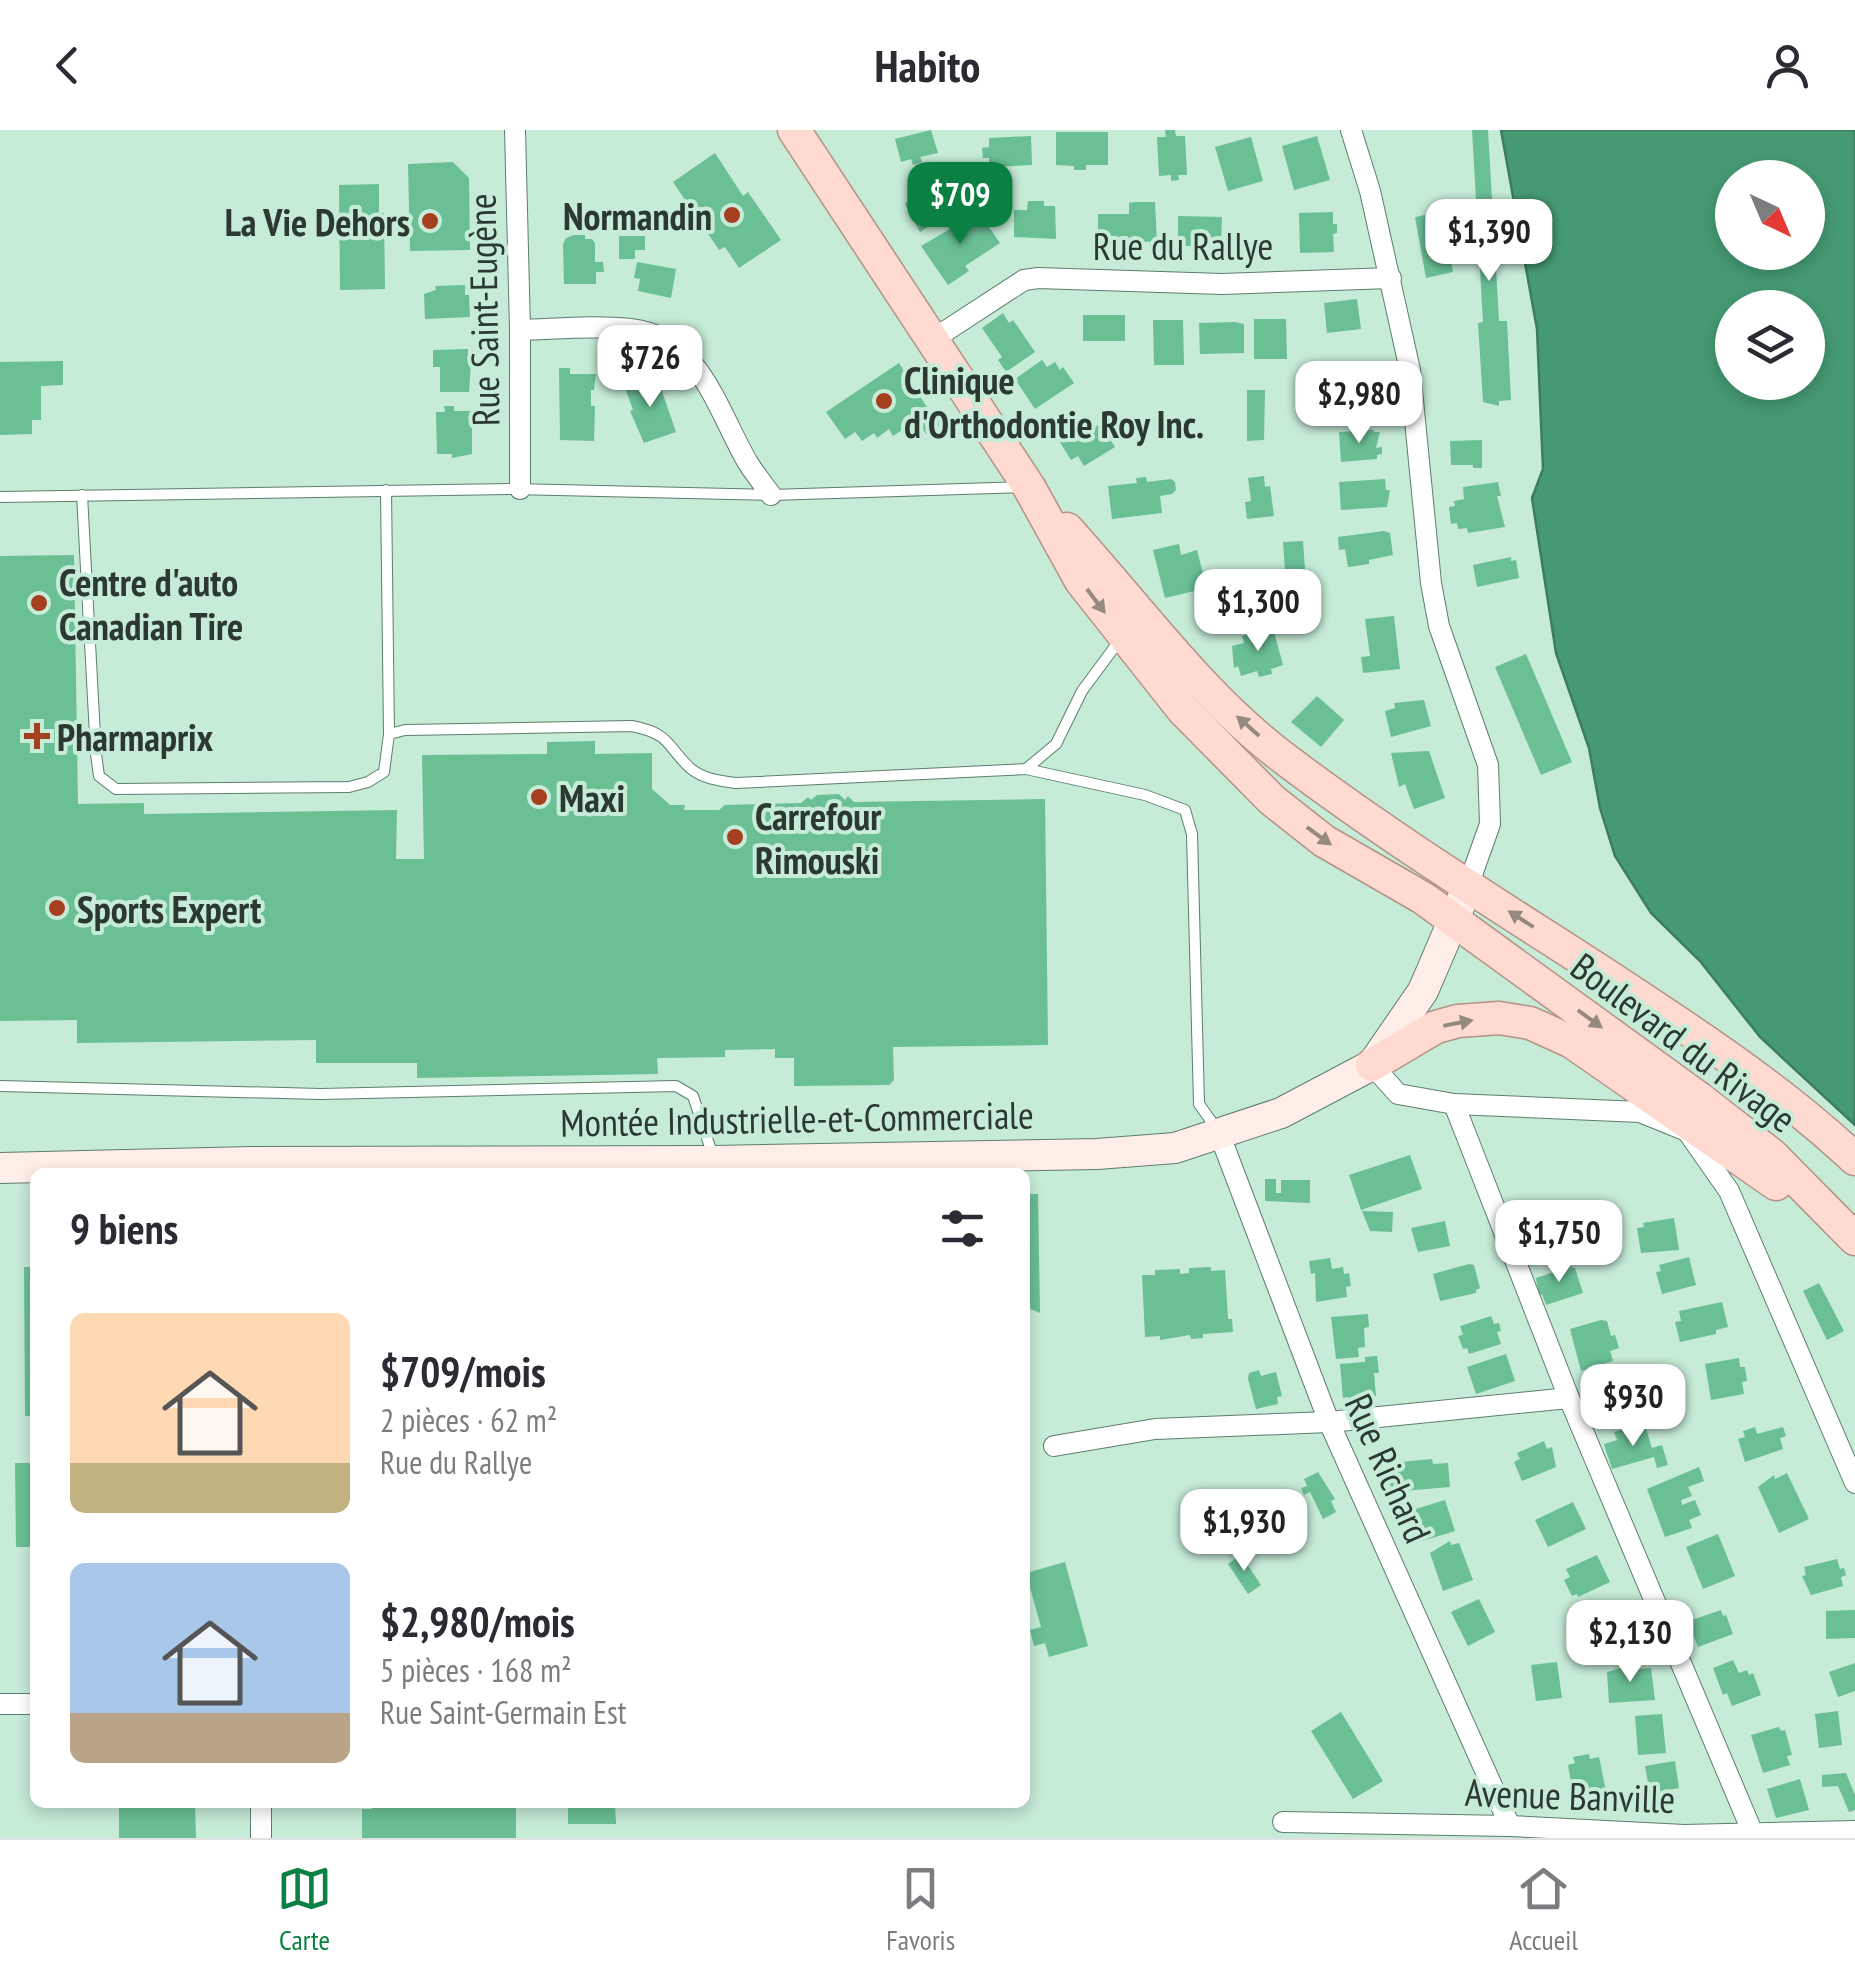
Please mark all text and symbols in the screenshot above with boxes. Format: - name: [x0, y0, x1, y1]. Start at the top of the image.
- text: Habito: [875, 36, 980, 94]
- icon: back: [40, 38, 95, 93]
- icon: person: [1760, 38, 1815, 93]
- north arrow: [1715, 160, 1825, 270]
- map controls: [1715, 160, 1825, 400]
- pin: $709: [901, 162, 1019, 247]
- text: $709: [929, 173, 991, 215]
- place label: Normandin: [563, 191, 712, 240]
- street label: Rue Saint-Eugène: [456, 193, 510, 427]
- place label: La Vie Dehors: [225, 197, 410, 246]
- pin: $1,390: [1408, 199, 1570, 284]
- marker: Normandin: [721, 204, 743, 226]
- marker: La Vie Dehors: [419, 210, 441, 232]
- text: $1,390: [1447, 210, 1531, 252]
- street label: Rue du Rallye: [1093, 221, 1273, 270]
- button: layers: [1715, 290, 1825, 400]
- pin: $726: [591, 325, 709, 410]
- text: $726: [619, 336, 681, 378]
- place label: Clinique d'Orthodontie Roy Inc.: [904, 355, 1204, 448]
- pin: $2,980: [1278, 361, 1440, 446]
- text: $2,980: [1317, 372, 1401, 414]
- marker: Clinique d'Orthodontie Roy Inc.: [873, 390, 895, 412]
- place label: Centre d'auto Canadian Tire: [59, 557, 243, 650]
- pin: $1,300: [1177, 569, 1339, 654]
- text: $1,300: [1216, 580, 1300, 622]
- one-way arrow: [1085, 588, 1106, 614]
- marker: Centre d'auto Canadian Tire: [28, 592, 50, 614]
- place label: Pharmaprix: [57, 712, 214, 761]
- one-way arrow: [1236, 716, 1261, 738]
- marker: Pharmaprix: [26, 725, 48, 747]
- place label: Maxi: [559, 773, 625, 822]
- marker: Maxi: [528, 786, 550, 808]
- place label: Carrefour Rimouski: [755, 791, 882, 884]
- marker: Carrefour Rimouski: [724, 826, 746, 848]
- one-way arrow: [1306, 826, 1332, 845]
- place label: Sports Expert: [77, 884, 261, 933]
- marker: Sports Expert: [46, 897, 68, 919]
- one-way arrow: [1507, 911, 1534, 929]
- street label: Boulevard du Rivage: [1562, 941, 1806, 1143]
- one-way arrow: [1577, 1009, 1604, 1029]
- one-way arrow: [1443, 1014, 1474, 1030]
- street label: Montée Industrielle-et-Commerciale: [560, 1089, 1034, 1147]
- pin: $1,750: [1478, 1200, 1640, 1285]
- text: 9 biens: [70, 1201, 178, 1256]
- icon: filters: [935, 1201, 990, 1256]
- text: $1,750: [1517, 1211, 1601, 1253]
- text: $709/mois: [380, 1344, 546, 1399]
- icon: home: [150, 1353, 270, 1473]
- pin: $930: [1574, 1364, 1692, 1449]
- text: $930: [1602, 1375, 1664, 1417]
- street label: Rue Richard: [1335, 1386, 1443, 1550]
- text: 2 pièces · 62 m²: [380, 1399, 557, 1441]
- text: Rue du Rallye: [380, 1441, 532, 1483]
- pin: $1,930: [1163, 1489, 1325, 1574]
- text: $1,930: [1202, 1500, 1286, 1542]
- text: $2,980/mois: [380, 1594, 575, 1649]
- pin: $2,130: [1549, 1600, 1711, 1685]
- icon: home: [150, 1603, 270, 1723]
- text: $2,130: [1588, 1611, 1672, 1653]
- text: 5 pièces · 168 m²: [380, 1649, 572, 1691]
- text: Rue Saint-Germain Est: [380, 1691, 627, 1733]
- street label: Avenue Banville: [1464, 1767, 1676, 1823]
- tab: Carte: [277, 1861, 332, 1958]
- tab: Favoris: [886, 1861, 955, 1958]
- tab: Accueil: [1509, 1861, 1578, 1958]

